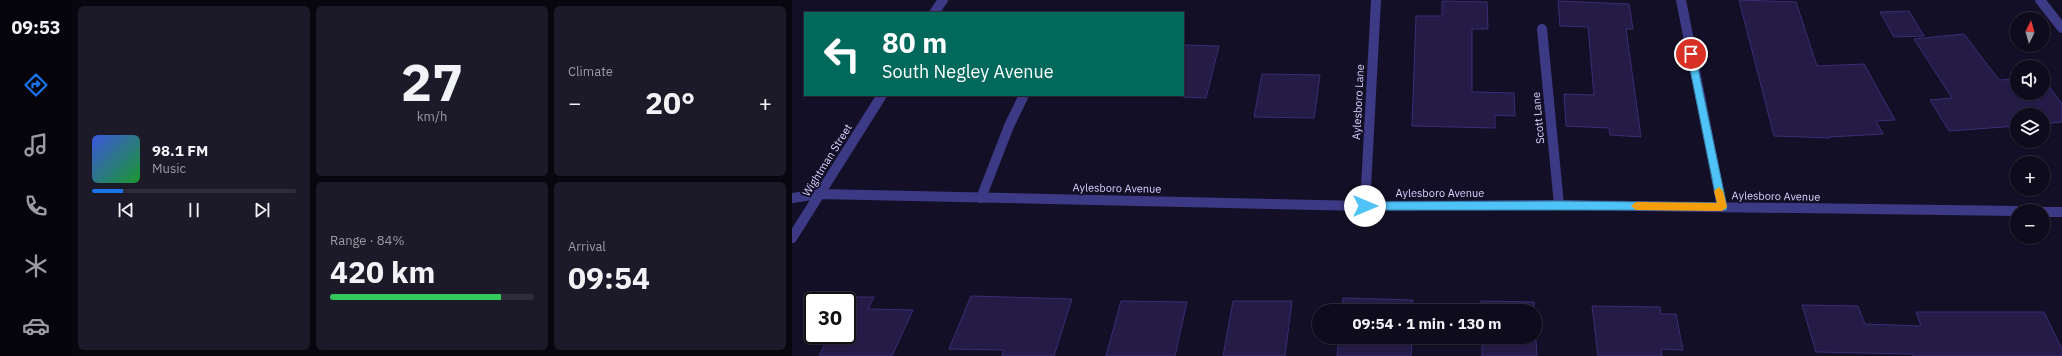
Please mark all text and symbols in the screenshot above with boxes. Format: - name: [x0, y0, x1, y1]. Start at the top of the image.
- north arrow: [2010, 12, 2050, 52]
- map controls: [2010, 12, 2050, 244]
- text: 09:53: [11, 16, 61, 39]
- text: 80 m: [882, 24, 947, 61]
- icon: left: [816, 28, 868, 80]
- pin: [1674, 37, 1708, 71]
- icon: arrive: [1680, 43, 1702, 65]
- text: 27: [401, 48, 463, 115]
- text: South Negley Avenue: [882, 60, 1054, 83]
- button: sound: [2010, 60, 2050, 100]
- text: Climate: [568, 63, 613, 80]
- street label: Aylesboro Lane: [1349, 64, 1367, 140]
- icon: directions: [22, 71, 50, 99]
- text: 20°: [645, 83, 695, 122]
- text: −: [568, 88, 581, 117]
- text: +: [759, 88, 772, 117]
- street label: Scott Lane: [1529, 92, 1547, 144]
- text: km/h: [417, 108, 447, 125]
- button: layers: [2010, 108, 2050, 148]
- street label: Wightman Street: [799, 121, 855, 199]
- icon: music: [22, 131, 50, 159]
- text: 98.1 FM: [152, 141, 208, 160]
- button: +: [2010, 156, 2050, 196]
- text: Music: [152, 160, 186, 177]
- street label: Aylesboro Avenue: [1072, 180, 1162, 196]
- position arrow: [1344, 185, 1386, 227]
- street label: Aylesboro Avenue: [1396, 186, 1484, 200]
- street label: Aylesboro Avenue: [1731, 188, 1821, 204]
- icon: phone: [22, 192, 50, 220]
- icon: previous: [115, 199, 137, 221]
- icon: pause: [183, 199, 205, 221]
- icon: next: [251, 199, 273, 221]
- button: −: [2010, 204, 2050, 244]
- text: Range · 84%: [330, 232, 404, 249]
- text: Arrival: [568, 238, 606, 255]
- icon: climate: [22, 252, 50, 280]
- text: 420 km: [330, 252, 435, 291]
- text: 09:54: [568, 258, 650, 297]
- speed limit sign: 30: [804, 292, 856, 344]
- icon: car: [22, 312, 50, 340]
- text: 09:54 · 1 min · 130 m: [1353, 314, 1501, 333]

